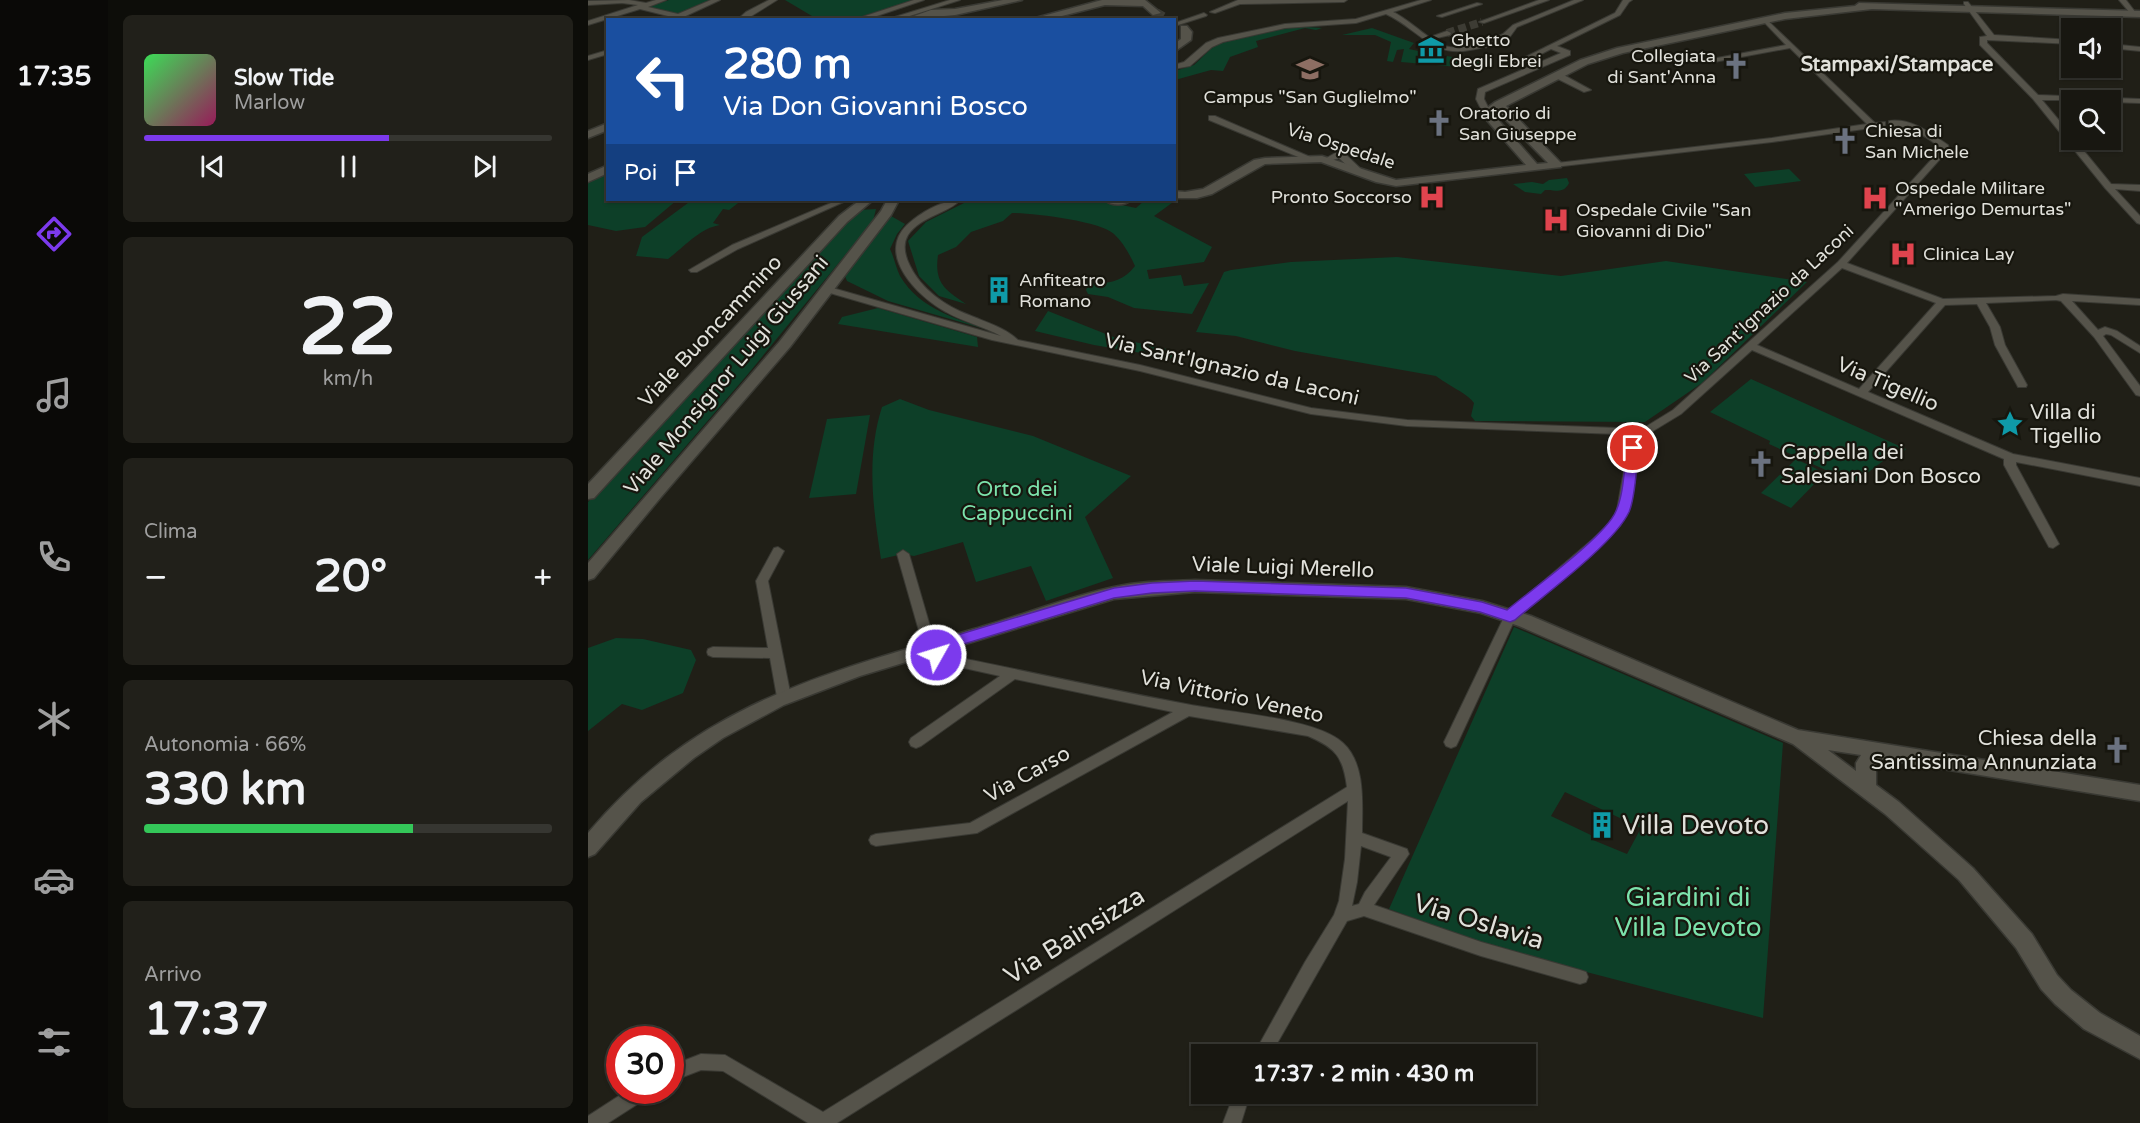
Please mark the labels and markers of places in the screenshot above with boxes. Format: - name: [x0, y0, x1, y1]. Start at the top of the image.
- place label: Ghetto degli Ebrei: [1451, 29, 1542, 72]
- museum icon: Ghetto degli Ebrei: [1416, 35, 1446, 65]
- place label: Collegiata di Sant'Anna: [1607, 45, 1716, 88]
- church icon: Collegiata di Sant'Anna: [1721, 51, 1751, 81]
- school or university icon: Campus "San Guglielmo": [1295, 54, 1325, 84]
- place label: Campus "San Guglielmo": [1203, 86, 1417, 108]
- place label: Oratorio di San Giuseppe: [1459, 102, 1577, 145]
- church icon: Oratorio di San Giuseppe: [1424, 108, 1454, 138]
- place label: Chiesa di San Michele: [1865, 120, 1969, 163]
- church icon: Chiesa di San Michele: [1830, 126, 1860, 156]
- place label: Ospedale Militare "Amerigo Demurtas": [1895, 177, 2072, 220]
- hospital icon: Pronto Soccorso: [1417, 182, 1447, 212]
- hospital icon: Ospedale Militare "Amerigo Demurtas": [1860, 183, 1890, 213]
- place label: Pronto Soccorso: [1271, 186, 1412, 208]
- place label: Ospedale Civile "San Giovanni di Dio": [1576, 199, 1751, 242]
- hospital icon: Ospedale Civile "San Giovanni di Dio": [1541, 205, 1571, 235]
- hospital icon: Clinica Lay: [1888, 239, 1918, 269]
- place label: Clinica Lay: [1923, 243, 2015, 265]
- place label: Anfiteatro Romano: [1019, 269, 1106, 312]
- building icon: Anfiteatro Romano: [984, 275, 1014, 305]
- place label: Villa di Tigellio: [2030, 400, 2101, 449]
- place icon: Villa di Tigellio: [1995, 409, 2025, 439]
- pin: [1607, 422, 1658, 473]
- place label: Cappella dei Salesiani Don Bosco: [1781, 440, 1981, 489]
- church icon: Cappella dei Salesiani Don Bosco: [1746, 449, 1776, 479]
- place label: Chiesa della Santissima Annunziata: [1871, 726, 2097, 775]
- church icon: Chiesa della Santissima Annunziata: [2102, 735, 2132, 765]
- building icon: Villa Devoto: [1587, 810, 1617, 840]
- place label: Villa Devoto: [1622, 810, 1769, 841]

